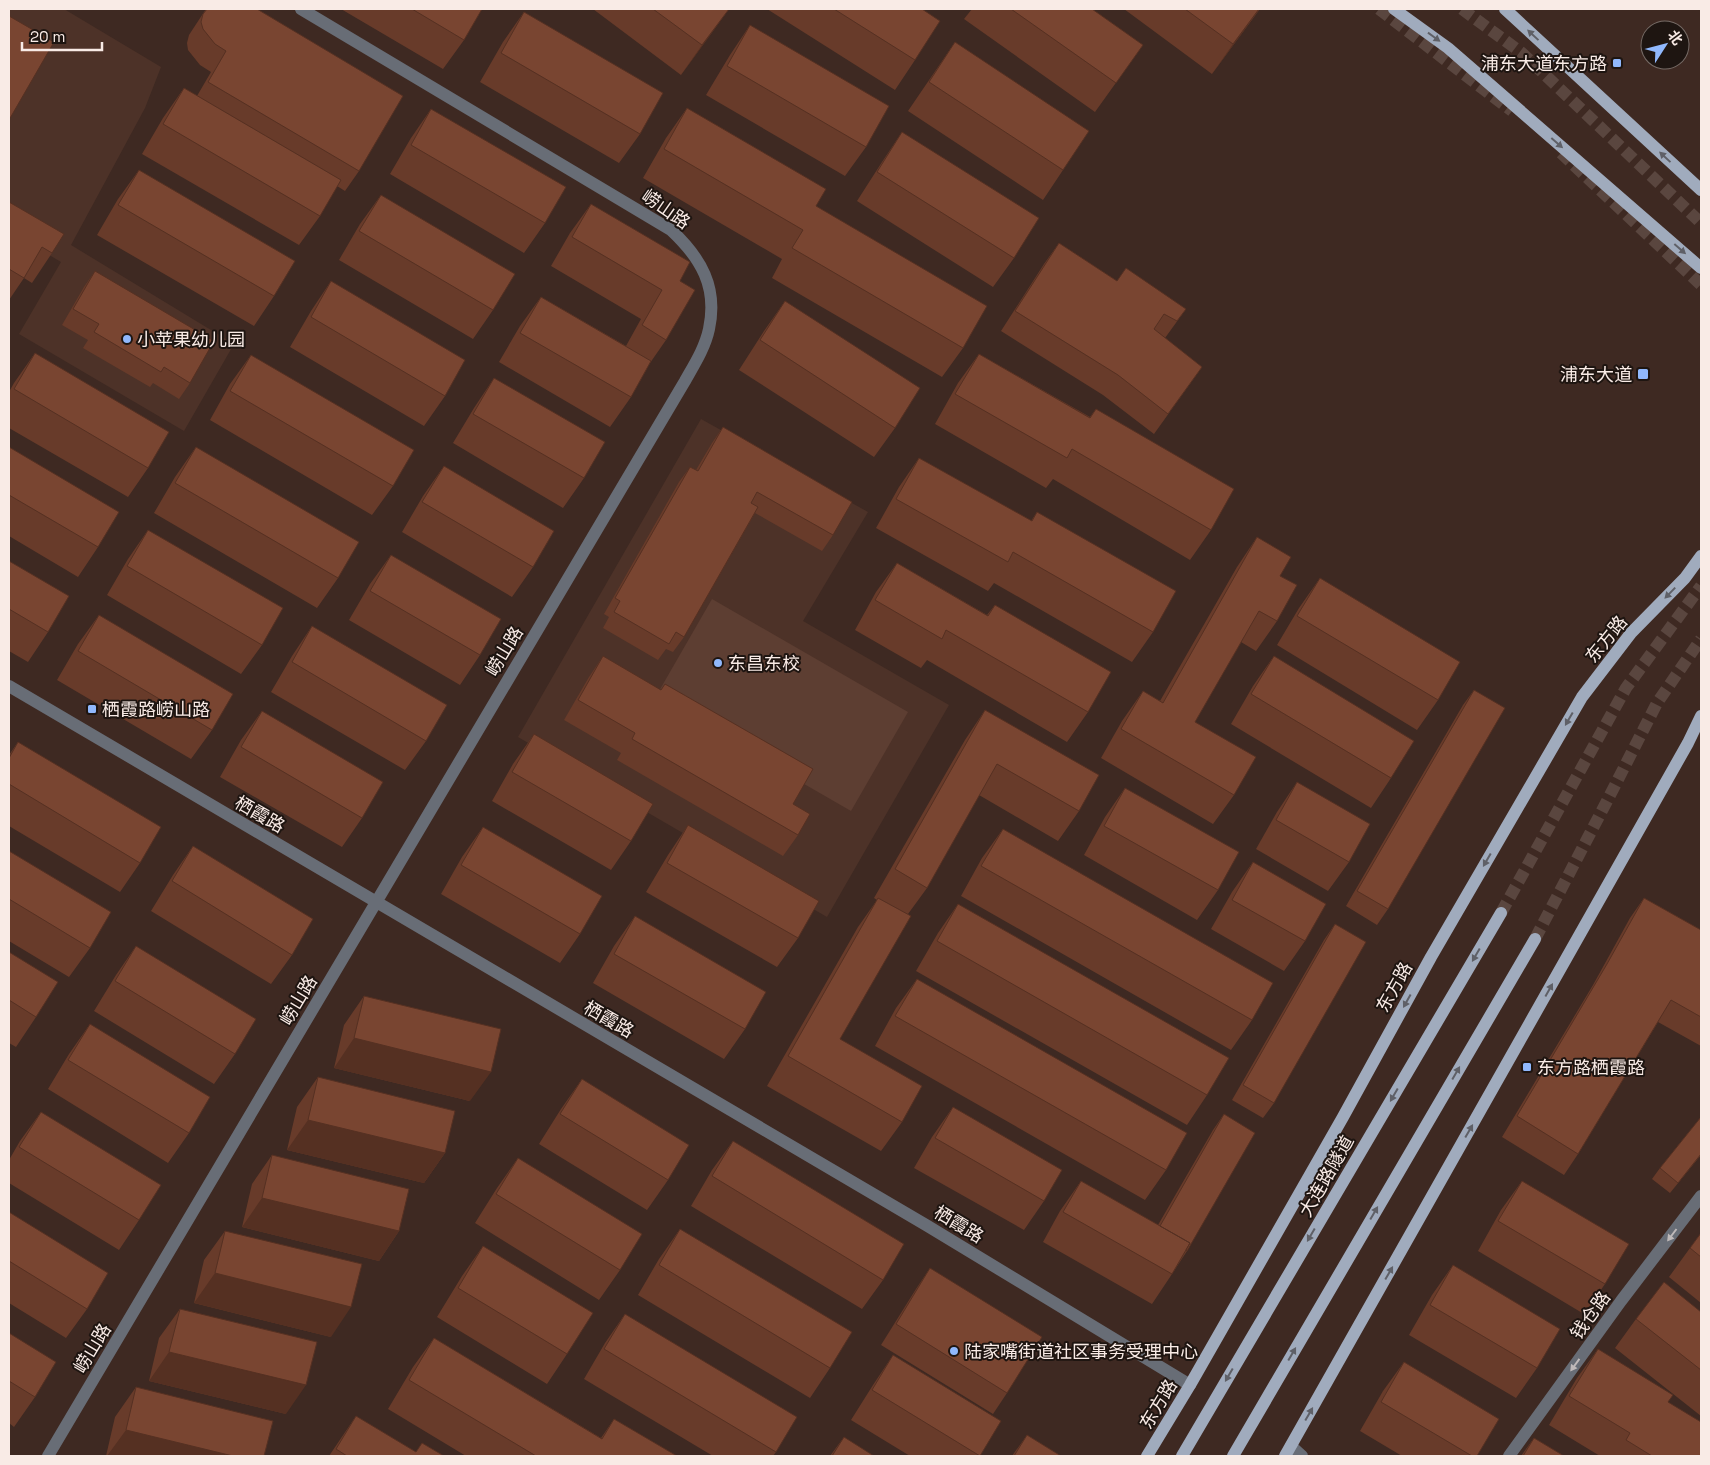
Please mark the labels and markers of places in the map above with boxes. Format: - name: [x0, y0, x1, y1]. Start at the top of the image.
- place label: 浦东大道东方路: [1481, 52, 1607, 75]
- marker: 浦东大道东方路: [1611, 57, 1623, 69]
- place label: 小苹果幼儿园: [137, 328, 245, 351]
- marker: 小苹果幼儿园: [121, 333, 133, 345]
- place label: 浦东大道: [1560, 363, 1632, 386]
- marker: 浦东大道: [1636, 367, 1650, 381]
- place label: 东昌东校: [728, 652, 800, 675]
- marker: 东昌东校: [712, 657, 724, 669]
- place label: 栖霞路崂山路: [102, 698, 210, 721]
- marker: 栖霞路崂山路: [86, 703, 98, 715]
- place label: 东方路栖霞路: [1537, 1056, 1645, 1079]
- marker: 东方路栖霞路: [1521, 1061, 1533, 1073]
- place label: 陆家嘴街道社区事务受理中心: [964, 1340, 1198, 1363]
- marker: 陆家嘴街道社区事务受理中心: [948, 1345, 960, 1357]

